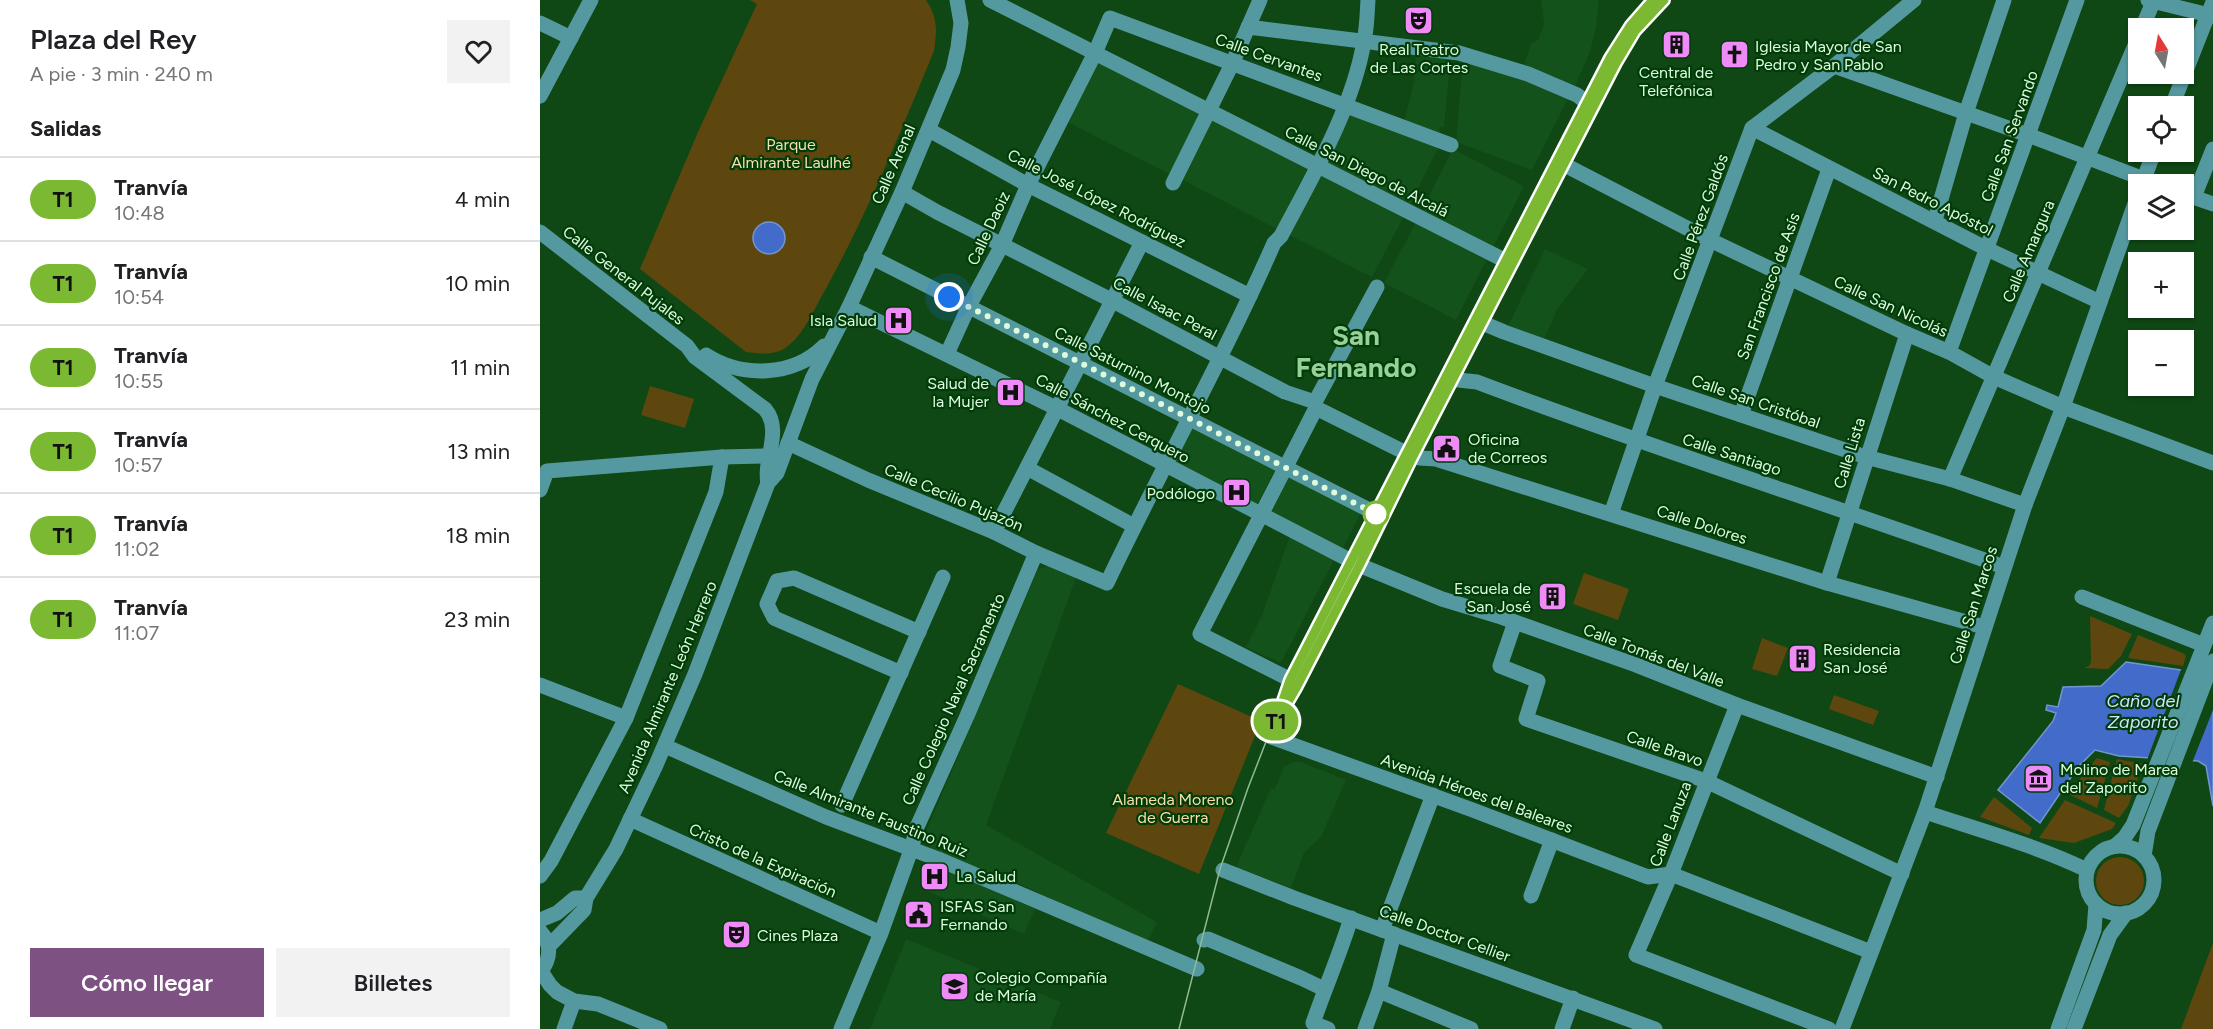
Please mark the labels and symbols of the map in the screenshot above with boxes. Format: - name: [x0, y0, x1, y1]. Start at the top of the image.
- theatre icon: Real Teatro de Las Cortes: [1403, 5, 1435, 37]
- north arrow: [2128, 18, 2194, 84]
- building icon: Central de Telefónica: [1660, 28, 1692, 60]
- street label: Calle Cervantes: [1213, 29, 1325, 86]
- place label: Iglesia Mayor de San Pedro y San Pablo: [1755, 37, 1902, 74]
- church icon: Iglesia Mayor de San Pedro y San Pablo: [1718, 39, 1750, 71]
- place label: Real Teatro de Las Cortes: [1370, 40, 1468, 77]
- place label: Central de Telefónica: [1639, 63, 1713, 100]
- street label: Calle San Servando: [1977, 68, 2042, 204]
- street label: Calle Arenal: [867, 122, 919, 207]
- street label: Calle San Diego de Alcalá: [1282, 122, 1452, 221]
- park label: Parque Almirante Laulhé: [731, 135, 851, 172]
- street label: Calle José López Rodríguez: [1005, 145, 1189, 252]
- street label: Calle Pérez Galdós: [1669, 151, 1732, 283]
- street label: San Pedro Apóstol: [1869, 163, 1996, 240]
- street label: Calle Daoiz: [963, 188, 1014, 268]
- street label: Calle Amargura: [1998, 197, 2059, 305]
- street label: San Francisco de Asís: [1733, 210, 1804, 362]
- street label: Calle General Pujales: [559, 222, 688, 329]
- street label: Calle San Nicolás: [1831, 272, 1951, 341]
- street label: Calle Isaac Peral: [1110, 273, 1220, 344]
- your location: [934, 282, 964, 312]
- hospital icon: Isla Salud: [882, 304, 914, 336]
- place label: Isla Salud: [810, 311, 877, 330]
- district label: San Fernando: [1295, 318, 1417, 384]
- street label: Calle Saturnino Montojo: [1051, 323, 1214, 418]
- street label: Calle Sánchez Cerquero: [1032, 370, 1193, 467]
- street label: Calle San Cristóbal: [1689, 371, 1823, 432]
- place label: Salud de la Mujer: [927, 374, 990, 411]
- hospital icon: Salud de la Mujer: [994, 376, 1026, 408]
- street label: Calle Lista: [1830, 415, 1869, 491]
- place label: Oficina de Correos: [1468, 430, 1547, 467]
- street label: Calle Santiago: [1680, 430, 1784, 479]
- public building icon: Oficina de Correos: [1431, 432, 1463, 464]
- street label: Calle Cecilio Pujazón: [881, 460, 1026, 535]
- hospital icon: Podólogo: [1220, 477, 1252, 509]
- place label: Podólogo: [1146, 484, 1215, 503]
- unlabelled marker: [1363, 501, 1389, 527]
- street label: Calle Dolores: [1654, 501, 1750, 548]
- street label: Calle San Marcos: [1945, 544, 2001, 666]
- street label: Avenida Almirante León Herrero: [614, 578, 721, 796]
- place label: Escuela de San José: [1454, 579, 1531, 616]
- building icon: Escuela de San José: [1536, 581, 1568, 613]
- street label: Calle Colegio Naval Sacramento: [898, 590, 1009, 808]
- street label: Calle Tomás del Valle: [1581, 620, 1727, 691]
- place label: Residencia San José: [1823, 640, 1901, 677]
- building icon: Residencia San José: [1786, 642, 1818, 674]
- water label: Caño del Zaporito: [2107, 690, 2180, 733]
- line badge: T1: [1249, 702, 1303, 740]
- street label: Calle Bravo: [1624, 726, 1706, 770]
- street label: Avenida Héroes del Baleares: [1378, 750, 1575, 837]
- place label: Molino de Marea del Zaporito: [2060, 760, 2178, 797]
- museum icon: Molino de Marea del Zaporito: [2023, 762, 2055, 794]
- street label: Calle Almirante Faustino Ruiz: [771, 766, 971, 861]
- street label: Calle Lanuza: [1646, 779, 1695, 869]
- park label: Alameda Moreno de Guerra: [1112, 790, 1234, 827]
- street label: Cristo de la Expiración: [686, 819, 840, 902]
- hospital icon: La Salud: [919, 860, 951, 892]
- place label: La Salud: [956, 867, 1016, 886]
- place label: ISFAS San Fernando: [940, 897, 1014, 934]
- public building icon: ISFAS San Fernando: [903, 899, 935, 931]
- street label: Calle Doctor Cellier: [1377, 901, 1514, 966]
- theatre icon: Cines Plaza: [720, 919, 752, 951]
- place label: Cines Plaza: [757, 926, 838, 945]
- place label: Colegio Compañía de María: [975, 968, 1107, 1005]
- school or university icon: Colegio Compañía de María: [938, 970, 970, 1002]

